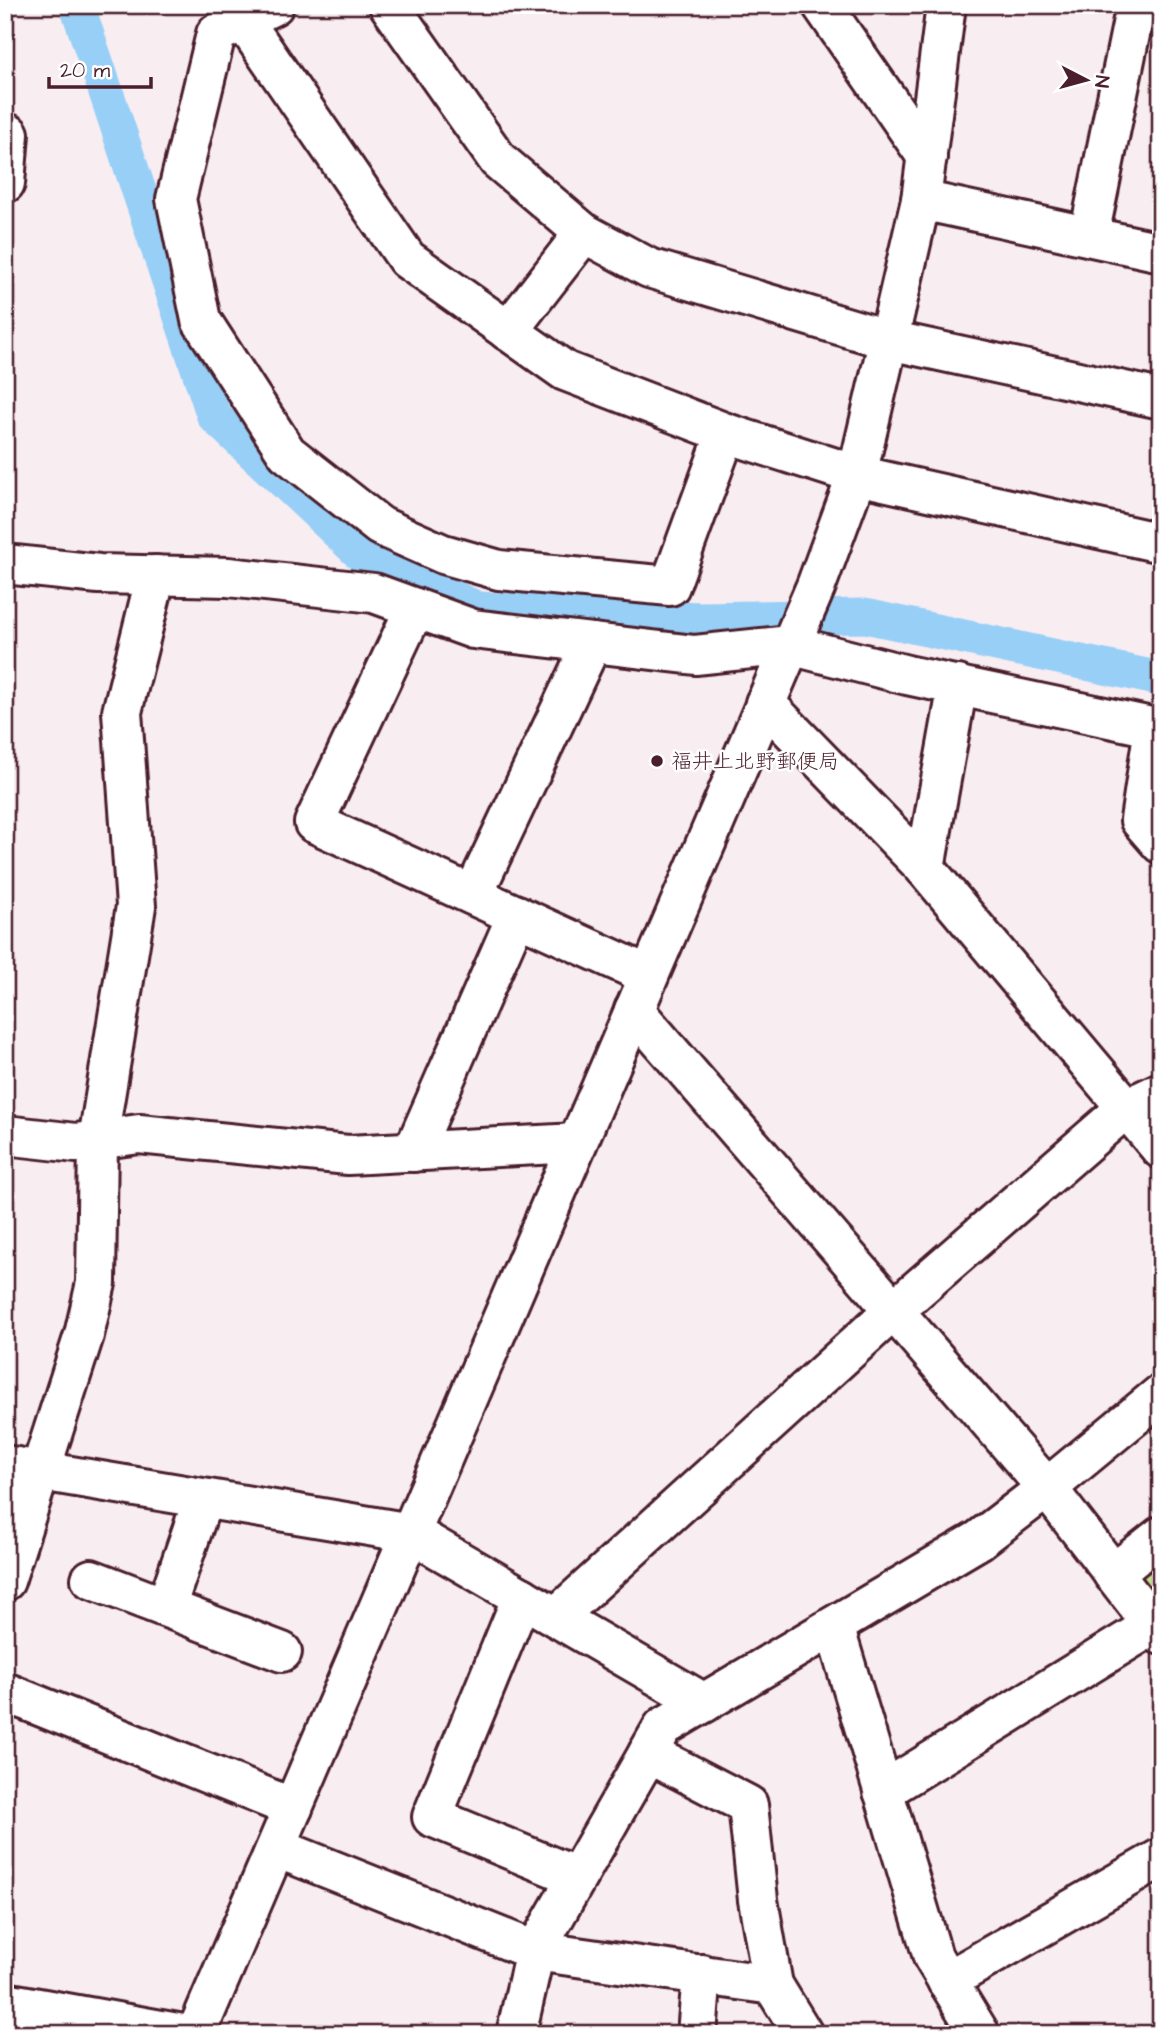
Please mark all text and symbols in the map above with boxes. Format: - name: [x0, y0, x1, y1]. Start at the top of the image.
- scale bar: [49, 46, 150, 90]
- north arrow: [1050, 46, 1120, 116]
- text: 20 m: [60, 56, 111, 85]
- text: N: [1087, 74, 1115, 89]
- place label: 福井上北野郵便局: [671, 747, 839, 776]
- marker: 福井上北野郵便局: [649, 753, 665, 769]

